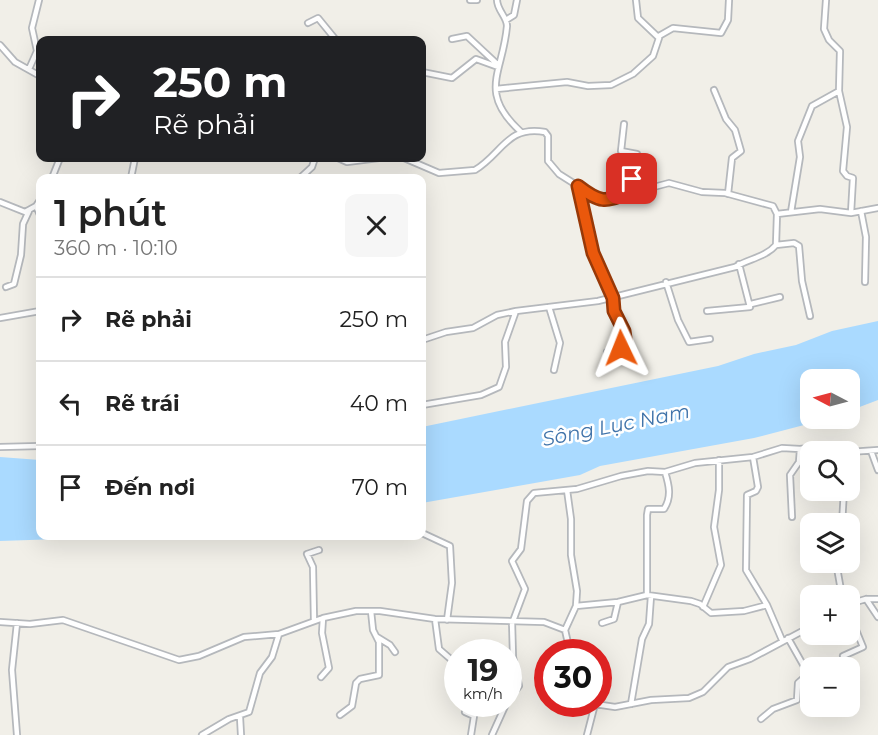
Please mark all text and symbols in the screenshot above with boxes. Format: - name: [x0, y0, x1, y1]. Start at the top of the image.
- text: 250 m: [153, 56, 287, 108]
- icon: right: [54, 60, 132, 138]
- text: Rẽ phải: [153, 108, 256, 141]
- pin: [606, 153, 657, 204]
- icon: arrive: [615, 162, 648, 195]
- text: 1 phút: [54, 191, 167, 235]
- button: close: [345, 194, 408, 257]
- text: 360 m · 10:10: [54, 236, 178, 260]
- icon: right: [54, 303, 87, 336]
- text: Rẽ phải: [105, 306, 192, 333]
- text: 250 m: [339, 306, 408, 333]
- position arrow: [589, 316, 653, 380]
- north arrow: [800, 369, 860, 429]
- map controls: [800, 369, 860, 717]
- icon: left: [54, 387, 87, 420]
- text: Rẽ trái: [105, 390, 180, 417]
- text: 40 m: [350, 390, 408, 417]
- water label: Sông Lục Nam: [540, 399, 692, 451]
- button: search: [800, 441, 860, 501]
- icon: arrive: [54, 471, 87, 504]
- text: Đến nơi: [105, 474, 195, 501]
- text: 70 m: [352, 474, 408, 501]
- button: layers: [800, 513, 860, 573]
- button: +: [800, 585, 860, 645]
- speed limit sign: 30: [534, 639, 612, 717]
- text: 19: [468, 652, 498, 689]
- button: −: [800, 657, 860, 717]
- text: km/h: [463, 684, 503, 703]

